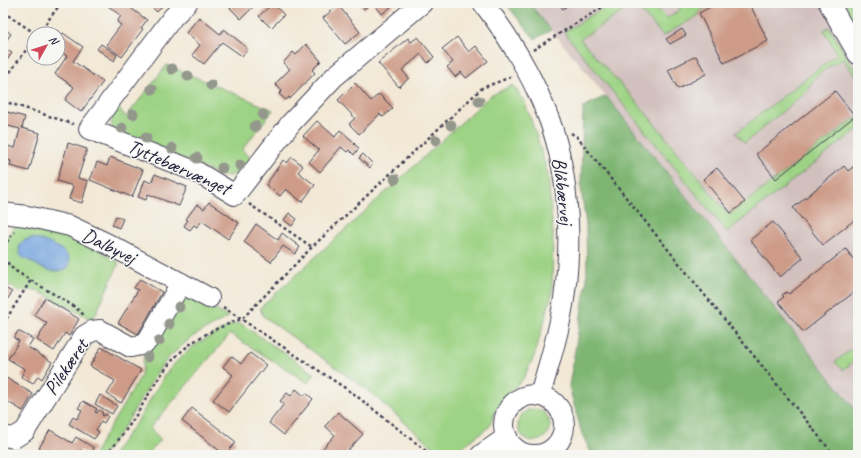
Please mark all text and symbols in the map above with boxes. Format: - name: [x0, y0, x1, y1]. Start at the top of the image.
- north arrow: [26, 26, 66, 66]
- text: N: [46, 33, 63, 48]
- street label: Tyttebærvænget: [124, 133, 237, 202]
- street label: Blåbærvej: [546, 156, 580, 228]
- street label: Dalbyvej: [78, 222, 142, 271]
- street label: Pilekæret: [38, 332, 95, 400]

